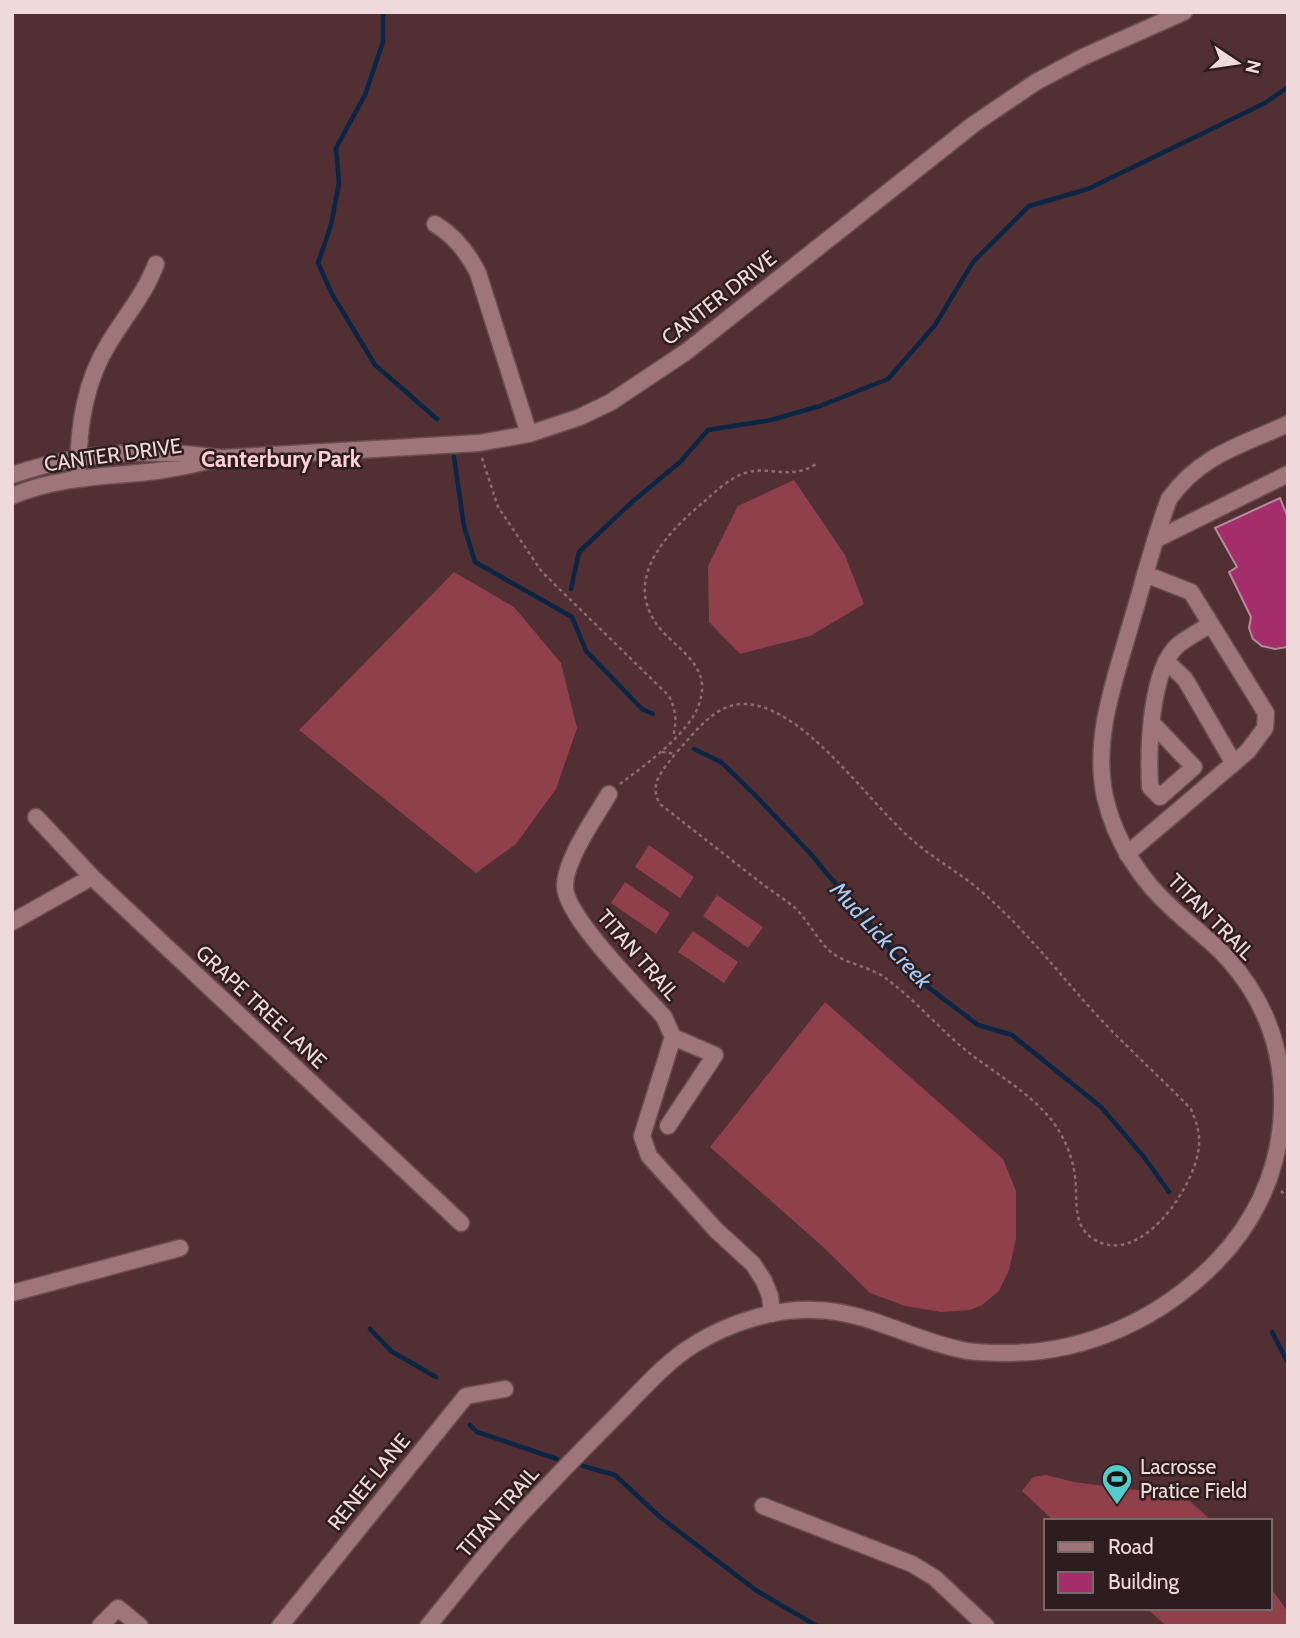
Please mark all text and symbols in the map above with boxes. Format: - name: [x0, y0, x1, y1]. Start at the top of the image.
- north arrow: [1202, 28, 1272, 98]
- text: N: [1240, 58, 1266, 76]
- street label: CANTER DRIVE: [656, 245, 781, 350]
- street label: CANTER DRIVE: [43, 432, 183, 477]
- district label: Canterbury Park: [201, 445, 362, 473]
- street label: TITAN TRAIL: [1163, 868, 1260, 965]
- water label: Mud Lick Creek: [824, 875, 938, 995]
- street label: TITAN TRAIL: [592, 904, 685, 1005]
- street label: GRAPE TREE LANE: [191, 940, 332, 1074]
- street label: RENEE LANE: [322, 1428, 415, 1535]
- place label: Lacrosse Pratice Field: [1140, 1454, 1247, 1503]
- street label: TITAN TRAIL: [452, 1461, 544, 1562]
- sports icon: Lacrosse Pratice Field: [1100, 1462, 1134, 1506]
- legend: [1044, 1519, 1272, 1610]
- text: Road: [1108, 1534, 1154, 1559]
- text: Building: [1108, 1569, 1180, 1594]

